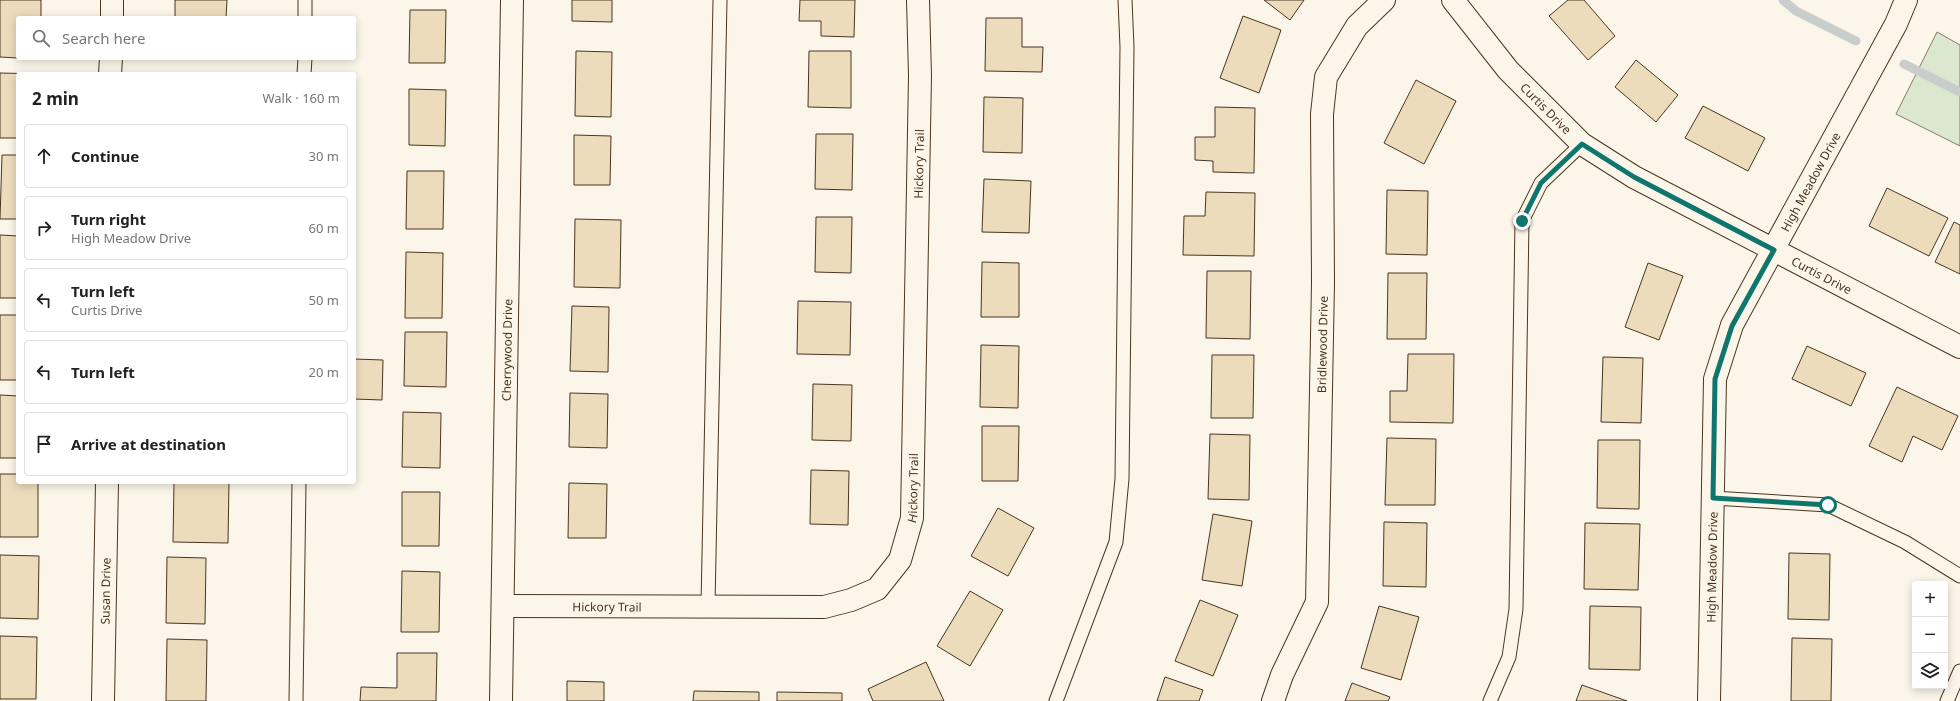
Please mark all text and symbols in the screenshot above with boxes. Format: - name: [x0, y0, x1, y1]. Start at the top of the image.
- search box: [16, 16, 356, 60]
- icon: search: [30, 27, 52, 49]
- text: Search here: [62, 28, 145, 48]
- street label: Curtis Drive: [1517, 79, 1576, 138]
- text: 2 min: [32, 87, 79, 110]
- text: Walk · 160 m: [262, 89, 340, 107]
- street label: Hickory Trail: [909, 129, 928, 199]
- street label: High Meadow Drive: [1776, 129, 1844, 234]
- icon: ahead: [33, 145, 55, 167]
- text: Continue: [71, 146, 139, 166]
- text: 30 m: [309, 147, 339, 165]
- text: Turn right: [71, 209, 146, 229]
- route end: [1513, 212, 1531, 230]
- icon: right: [33, 217, 55, 239]
- text: 60 m: [309, 219, 339, 237]
- text: High Meadow Drive: [71, 229, 191, 247]
- street label: Curtis Drive: [1789, 252, 1855, 298]
- text: Turn left: [71, 281, 135, 301]
- icon: left: [33, 289, 55, 311]
- text: 50 m: [309, 291, 339, 309]
- street label: Bridlewood Drive: [1312, 296, 1331, 393]
- street label: Cherrywood Drive: [497, 299, 516, 401]
- text: Curtis Drive: [71, 301, 142, 319]
- icon: left: [33, 361, 55, 383]
- text: Turn left: [71, 362, 135, 382]
- text: 20 m: [309, 363, 339, 381]
- icon: arrive: [33, 433, 55, 455]
- text: Arrive at destination: [71, 434, 226, 454]
- street label: Hickory Trail: [903, 453, 922, 525]
- route start: [1819, 496, 1837, 514]
- street label: High Meadow Drive: [1702, 511, 1721, 623]
- street label: Susan Drive: [96, 557, 114, 625]
- map controls: [1912, 581, 1948, 689]
- button: +: [1912, 581, 1948, 617]
- street label: Hickory Trail: [572, 598, 642, 615]
- button: −: [1912, 617, 1948, 653]
- button: layers: [1912, 653, 1948, 689]

